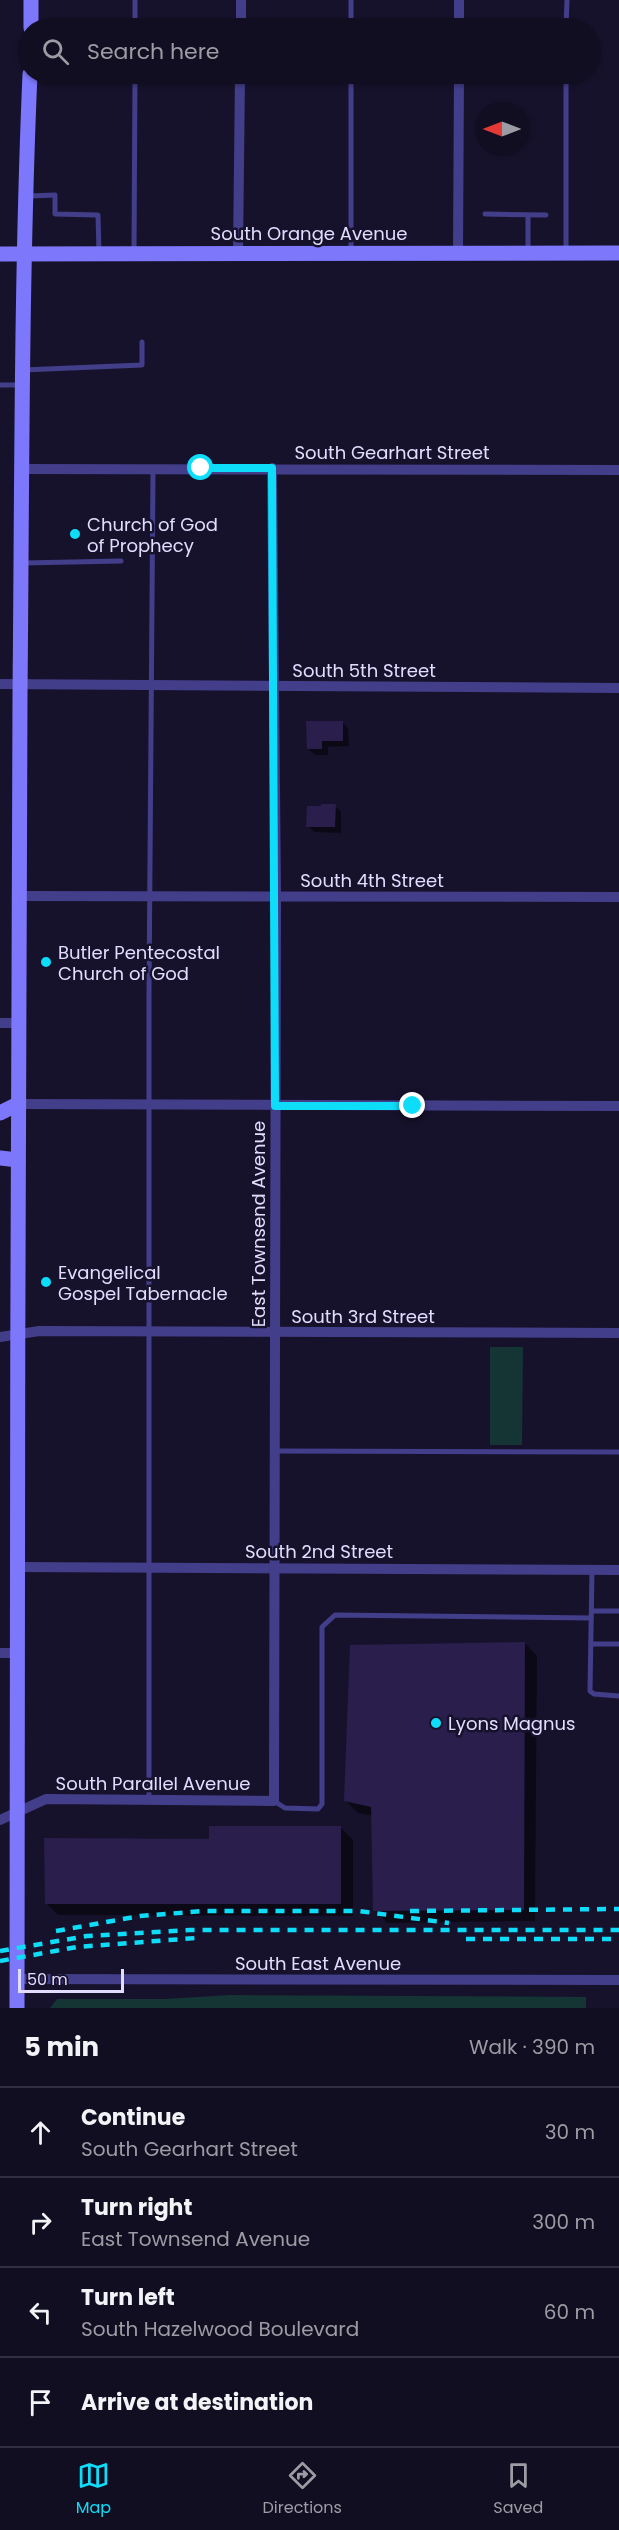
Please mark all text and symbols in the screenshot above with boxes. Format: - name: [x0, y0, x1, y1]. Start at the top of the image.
- search box: [18, 18, 601, 84]
- icon: search: [39, 35, 72, 68]
- text: Search here: [87, 36, 220, 67]
- north arrow: [475, 102, 529, 156]
- street label: South Orange Avenue: [211, 221, 407, 246]
- street label: South Gearhart Street: [295, 440, 490, 465]
- route start: [187, 454, 213, 480]
- place label: Church of God of Prophecy: [87, 512, 218, 558]
- marker: Church of God of Prophecy: [68, 527, 82, 541]
- street label: South 5th Street: [292, 658, 436, 683]
- street label: South 4th Street: [300, 868, 444, 893]
- place label: Butler Pentecostal Church of God: [58, 940, 220, 986]
- marker: Butler Pentecostal Church of God: [39, 955, 53, 969]
- route end: [399, 1092, 425, 1118]
- street label: East Townsend Avenue: [246, 1121, 271, 1327]
- place label: Evangelical Gospel Tabernacle: [58, 1260, 228, 1306]
- marker: Evangelical Gospel Tabernacle: [39, 1275, 53, 1289]
- street label: South 3rd Street: [291, 1304, 435, 1329]
- street label: South 2nd Street: [245, 1539, 393, 1564]
- place label: Lyons Magnus: [448, 1711, 575, 1736]
- marker: Lyons Magnus: [429, 1716, 443, 1730]
- street label: South Parallel Avenue: [56, 1771, 250, 1796]
- street label: South East Avenue: [235, 1951, 401, 1976]
- scale bar: [18, 1966, 124, 1994]
- text: 50 m: [27, 1968, 68, 1991]
- text: 5 min: [24, 2029, 99, 2065]
- text: Walk · 390 m: [469, 2033, 595, 2061]
- text: Continue: [81, 2102, 185, 2133]
- icon: ahead: [24, 2116, 57, 2149]
- text: 30 m: [545, 2118, 595, 2146]
- text: South Gearhart Street: [81, 2135, 298, 2163]
- text: Turn right: [81, 2192, 192, 2223]
- icon: right: [24, 2206, 57, 2239]
- text: 300 m: [532, 2208, 595, 2236]
- text: East Townsend Avenue: [81, 2225, 310, 2253]
- text: Turn left: [81, 2282, 175, 2313]
- icon: left: [24, 2296, 57, 2329]
- text: 60 m: [544, 2298, 595, 2326]
- text: South Hazelwood Boulevard: [81, 2315, 359, 2343]
- icon: arrive: [24, 2386, 57, 2419]
- text: Arrive at destination: [81, 2387, 313, 2418]
- tab: Map: [76, 2459, 111, 2520]
- tab: Directions: [263, 2459, 342, 2520]
- tab: Saved: [493, 2459, 543, 2520]

